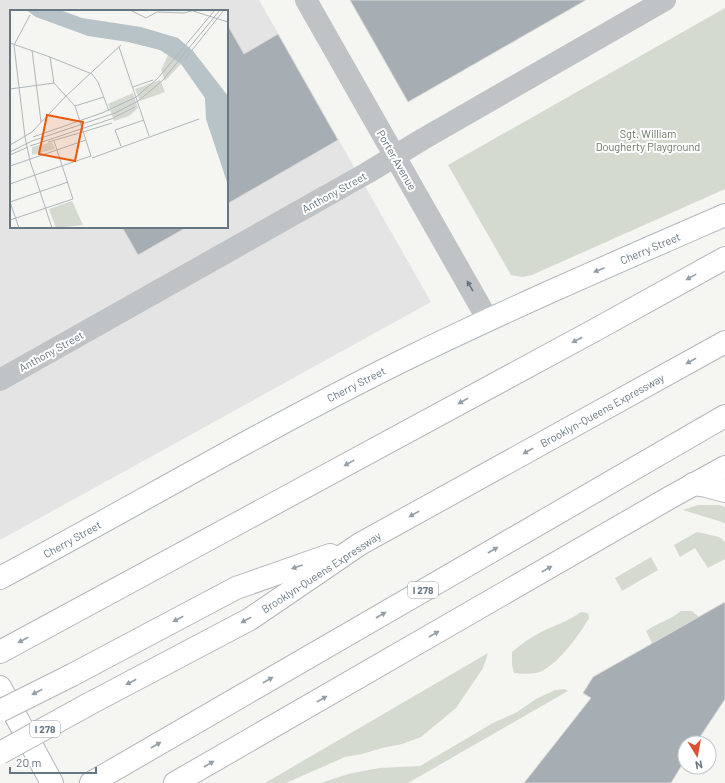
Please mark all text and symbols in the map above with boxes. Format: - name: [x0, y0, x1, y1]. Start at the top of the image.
- inset map: [10, 10, 228, 228]
- park label: Sgt. William Dougherty Playground: [596, 127, 700, 153]
- street label: Porter Avenue: [375, 128, 420, 193]
- street label: Anthony Street: [300, 169, 368, 215]
- street label: Cherry Street: [618, 230, 682, 266]
- one-way arrow: [594, 267, 605, 273]
- one-way arrow: [685, 273, 697, 280]
- one-way arrow: [466, 280, 473, 292]
- street label: Anthony Street: [17, 328, 85, 374]
- one-way arrow: [572, 337, 583, 343]
- one-way arrow: [685, 357, 697, 364]
- street label: Cherry Street: [325, 364, 387, 404]
- street label: Brooklyn-Queens Expressway: [538, 370, 666, 450]
- one-way arrow: [457, 398, 469, 405]
- one-way arrow: [522, 448, 534, 454]
- one-way arrow: [343, 460, 355, 467]
- one-way arrow: [409, 511, 420, 517]
- street label: Cherry Street: [41, 518, 103, 560]
- street label: Brooklyn-Queens Expressway: [259, 529, 383, 615]
- one-way arrow: [487, 546, 499, 553]
- one-way arrow: [290, 564, 302, 570]
- one-way arrow: [541, 565, 553, 572]
- road number: I 278: [408, 582, 438, 598]
- one-way arrow: [375, 611, 387, 618]
- one-way arrow: [172, 615, 184, 622]
- one-way arrow: [240, 617, 252, 624]
- one-way arrow: [428, 630, 440, 637]
- one-way arrow: [17, 637, 29, 643]
- one-way arrow: [262, 676, 274, 683]
- one-way arrow: [126, 679, 137, 685]
- one-way arrow: [31, 689, 43, 695]
- one-way arrow: [316, 695, 328, 702]
- road number: I 278: [30, 721, 60, 737]
- north arrow: [677, 735, 717, 775]
- one-way arrow: [150, 742, 162, 749]
- scale bar: [10, 749, 96, 775]
- text: 20 m: [16, 755, 42, 769]
- text: N: [694, 758, 704, 772]
- one-way arrow: [203, 760, 215, 767]

